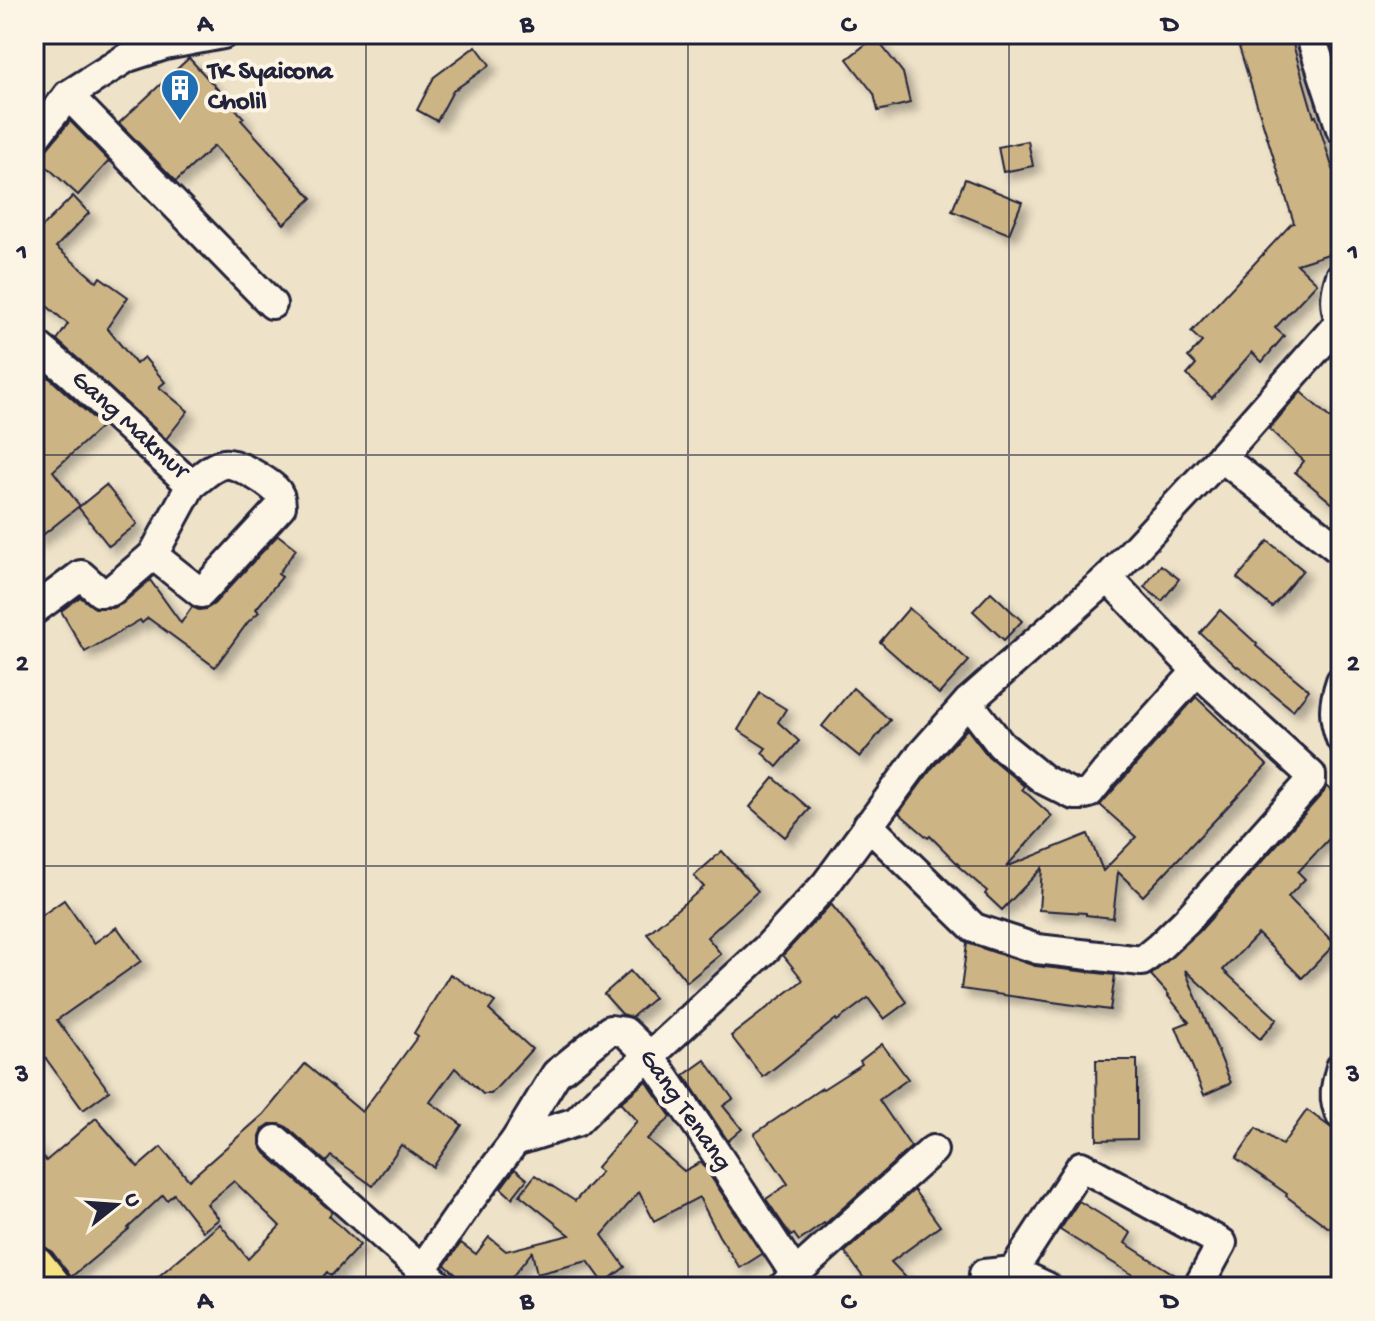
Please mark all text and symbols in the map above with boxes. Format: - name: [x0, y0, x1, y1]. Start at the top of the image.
- text: A: [196, 11, 214, 42]
- text: B: [519, 11, 535, 42]
- text: C: [841, 11, 858, 42]
- text: D: [1160, 11, 1180, 42]
- place label: TK Syaicona Cholil: [206, 58, 334, 119]
- building icon: TK Syaicona Cholil: [159, 67, 201, 122]
- text: 1: [16, 239, 27, 270]
- text: 1: [1347, 239, 1358, 270]
- street label: Gang Makmur: [64, 365, 196, 489]
- text: 2: [16, 650, 29, 681]
- text: 2: [1347, 650, 1360, 681]
- street label: Gang Tenang: [631, 1044, 737, 1178]
- text: 3: [14, 1061, 29, 1092]
- text: 3: [1345, 1061, 1360, 1092]
- north arrow: [76, 1165, 156, 1245]
- text: U: [117, 1190, 146, 1210]
- text: A: [196, 1288, 214, 1319]
- text: B: [519, 1288, 535, 1319]
- text: C: [841, 1288, 858, 1319]
- text: D: [1160, 1288, 1180, 1319]

